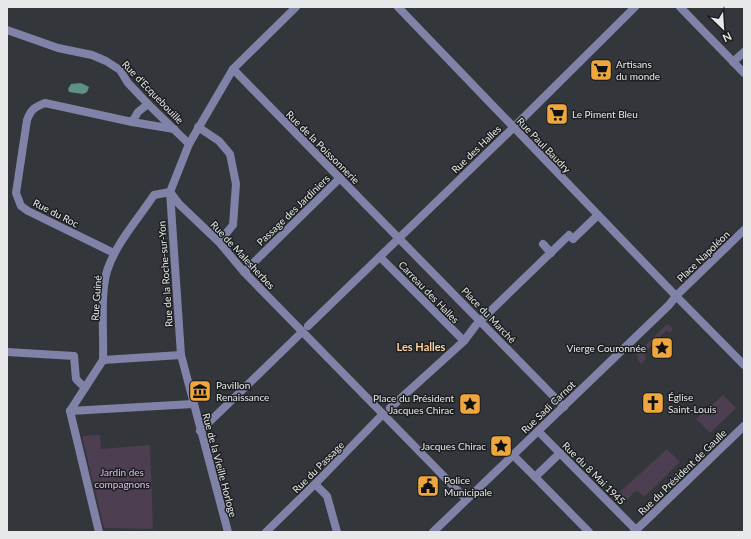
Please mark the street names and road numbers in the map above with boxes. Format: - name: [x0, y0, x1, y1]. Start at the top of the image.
- street label: Rue d'Ecquebouille: [120, 58, 186, 126]
- street label: Rue de la Poissonnerie: [284, 108, 362, 186]
- street label: Rue Paul Baudry: [515, 115, 574, 176]
- street label: Rue des Halles: [449, 122, 503, 176]
- street label: Passage des Jardiniers: [254, 172, 332, 248]
- street label: Rue du Roc: [31, 196, 81, 230]
- street label: Rue de Malesherbes: [208, 218, 278, 292]
- street label: Rue de la Roche-sur-Yon: [155, 220, 175, 328]
- street label: Place Napoléon: [674, 228, 732, 284]
- street label: Carreau des Halles: [396, 258, 462, 326]
- street label: Rue Guiné: [88, 275, 104, 321]
- street label: Place du Marché: [459, 285, 519, 345]
- street label: Rue Sadi Carnot: [519, 378, 578, 436]
- street label: Rue de la Vieille Horloge: [200, 412, 240, 518]
- street label: Rue du Président de Gaulle: [635, 427, 729, 517]
- street label: Rue du Passage: [290, 439, 346, 495]
- street label: Rue du 8 Mai 1945: [560, 439, 628, 507]

